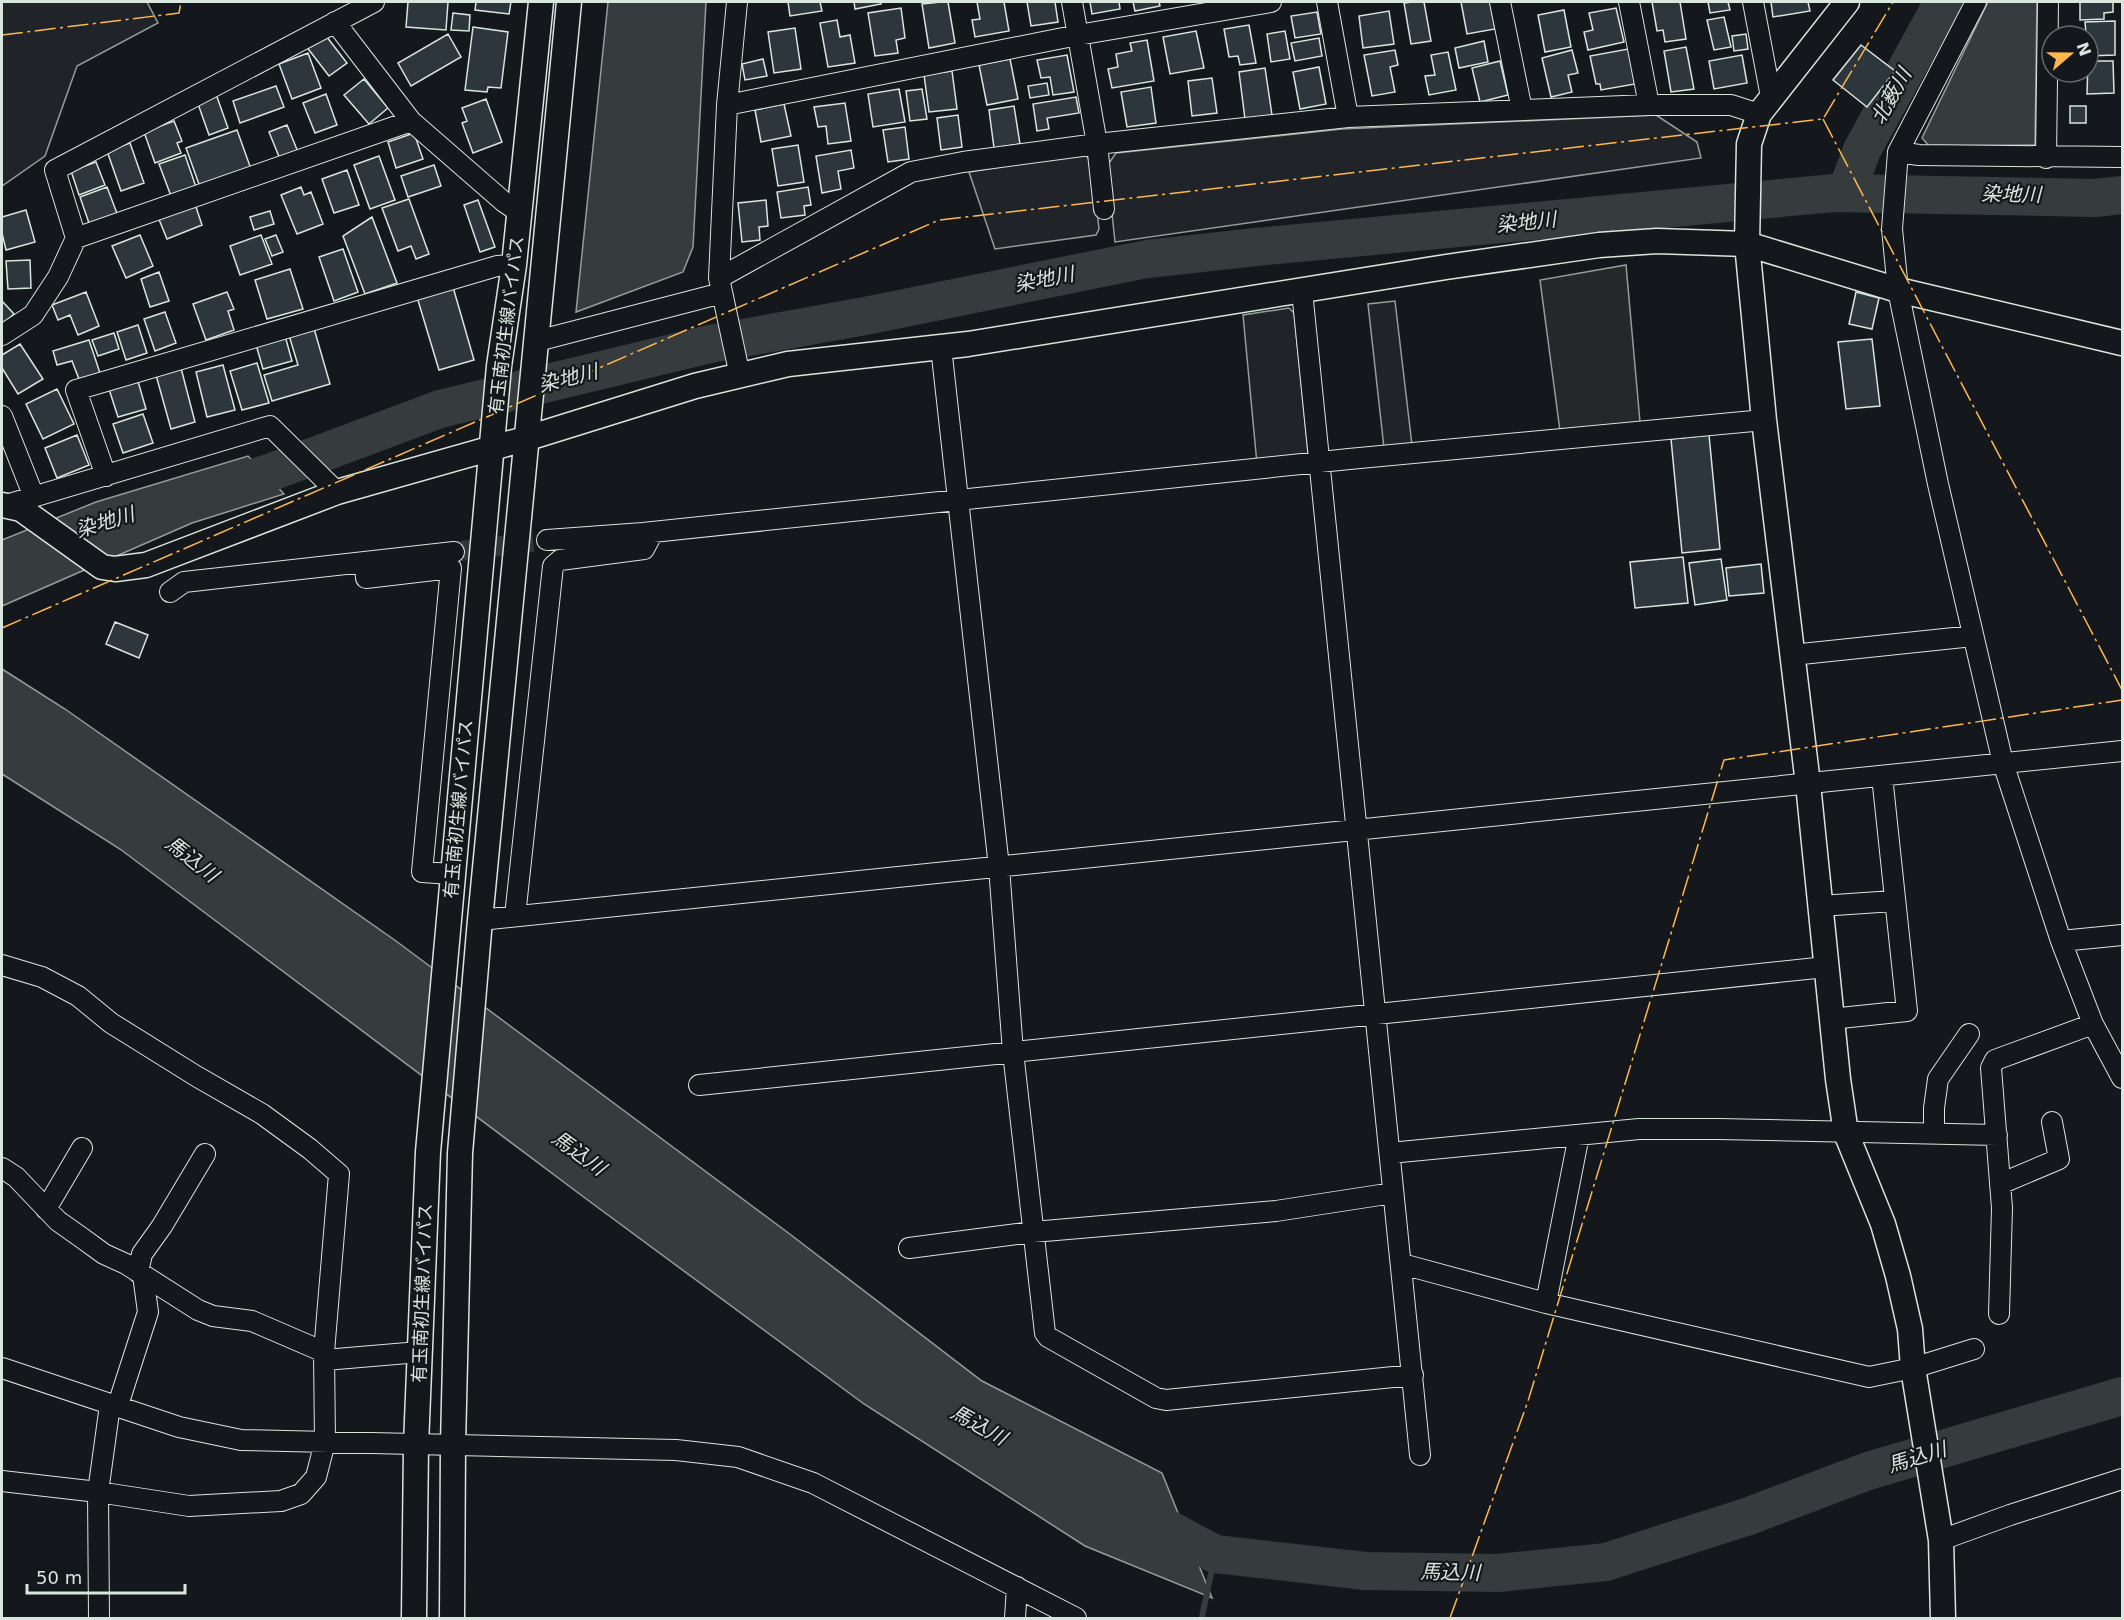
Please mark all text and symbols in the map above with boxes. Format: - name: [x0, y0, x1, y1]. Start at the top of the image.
- north arrow: [2040, 24, 2100, 84]
- text: N: [2072, 39, 2095, 59]
- water label: 北薮川: [1866, 62, 1917, 128]
- water label: 染地川: [1981, 181, 2043, 207]
- water label: 染地川: [1495, 207, 1559, 237]
- street label: 有玉南初生線バイパス: [485, 235, 527, 415]
- water label: 染地川: [1012, 261, 1078, 297]
- water label: 染地川: [536, 359, 602, 397]
- water label: 染地川: [73, 501, 139, 542]
- street label: 有玉南初生線バイパス: [440, 719, 476, 899]
- water label: 馬込川: [161, 831, 225, 888]
- water label: 馬込川: [548, 1126, 612, 1182]
- street label: 有玉南初生線バイパス: [408, 1203, 436, 1383]
- water label: 馬込川: [947, 1400, 1013, 1451]
- water label: 馬込川: [1885, 1436, 1951, 1477]
- scale bar: [27, 1557, 184, 1595]
- water label: 馬込川: [1420, 1559, 1482, 1585]
- text: 50 m: [36, 1567, 82, 1588]

